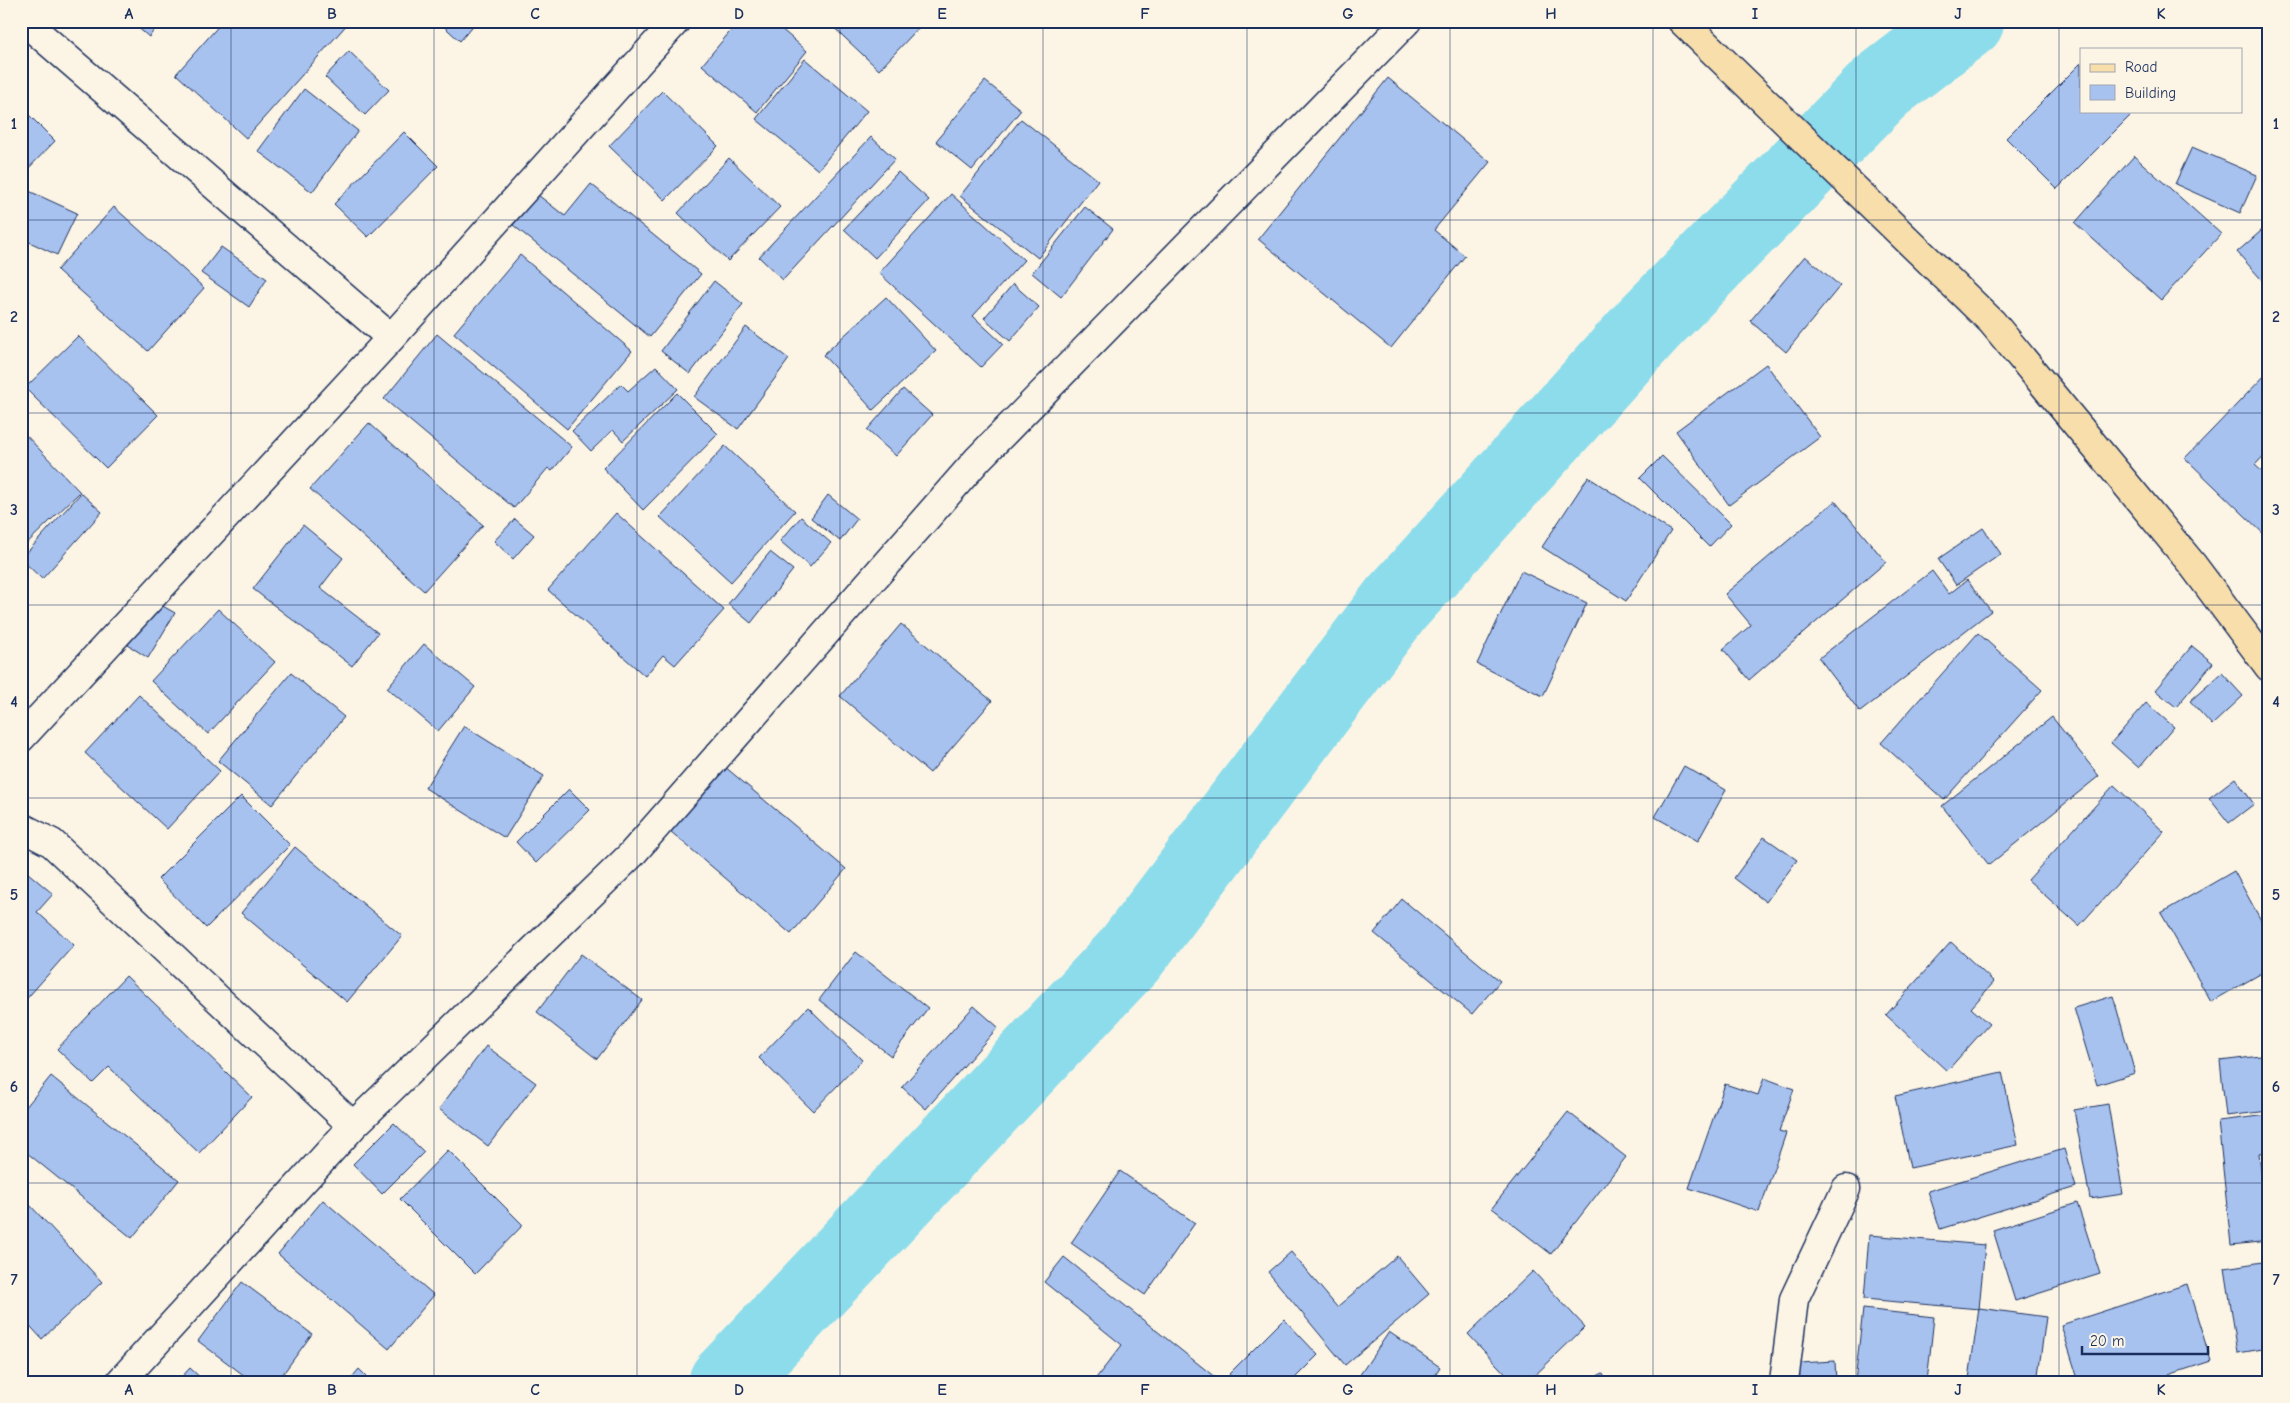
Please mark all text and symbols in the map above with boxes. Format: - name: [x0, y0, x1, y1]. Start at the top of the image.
- text: A: [125, 5, 134, 23]
- text: B: [327, 5, 337, 23]
- text: C: [530, 5, 540, 23]
- text: D: [734, 5, 744, 23]
- text: E: [937, 5, 947, 23]
- text: F: [1140, 5, 1150, 23]
- text: G: [1342, 5, 1354, 23]
- text: H: [1545, 5, 1557, 23]
- text: I: [1752, 5, 1758, 23]
- text: J: [1954, 5, 1962, 23]
- text: K: [2156, 5, 2166, 23]
- legend: [2080, 48, 2242, 112]
- text: Road: [2125, 58, 2157, 76]
- text: Building: [2125, 84, 2176, 102]
- text: 1: [11, 115, 17, 133]
- text: 1: [2273, 115, 2279, 133]
- text: 2: [10, 308, 18, 326]
- text: 2: [2272, 308, 2280, 326]
- text: 3: [10, 501, 18, 519]
- text: 3: [2272, 501, 2280, 519]
- text: 4: [10, 693, 18, 711]
- text: 4: [2272, 693, 2280, 711]
- text: 5: [10, 886, 18, 904]
- text: 5: [2272, 886, 2280, 904]
- text: 6: [10, 1078, 18, 1096]
- text: 6: [2272, 1078, 2280, 1096]
- text: 7: [10, 1271, 18, 1289]
- text: 7: [2272, 1271, 2280, 1289]
- scale bar: [2082, 1323, 2209, 1355]
- text: 20 m: [2090, 1332, 2124, 1350]
- text: A: [125, 1381, 134, 1399]
- text: B: [327, 1381, 337, 1399]
- text: C: [530, 1381, 540, 1399]
- text: D: [734, 1381, 744, 1399]
- text: E: [937, 1381, 947, 1399]
- text: F: [1140, 1381, 1150, 1399]
- text: G: [1342, 1381, 1354, 1399]
- text: H: [1545, 1381, 1557, 1399]
- text: I: [1752, 1381, 1758, 1399]
- text: J: [1954, 1381, 1962, 1399]
- text: K: [2156, 1381, 2166, 1399]

